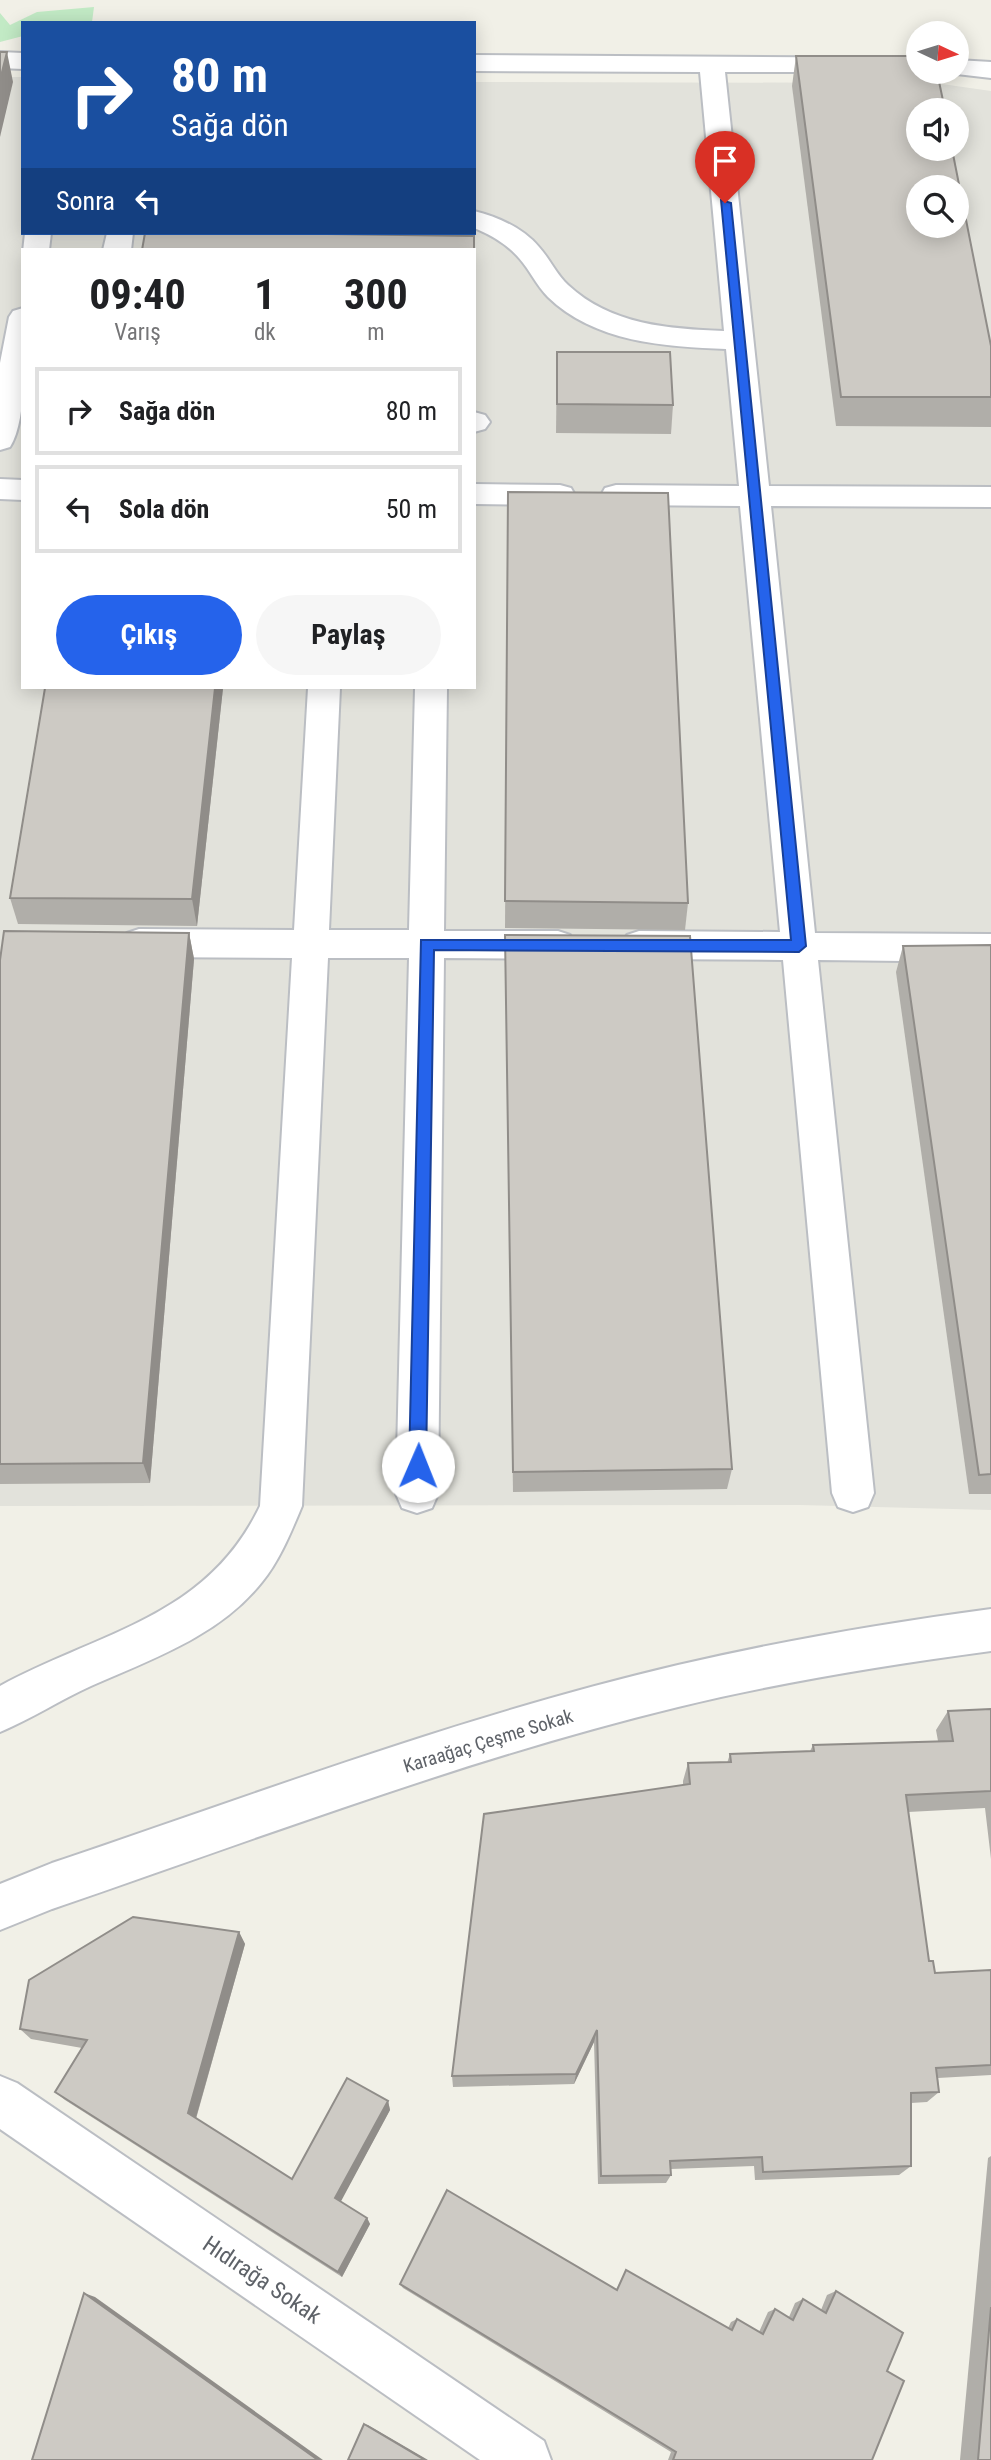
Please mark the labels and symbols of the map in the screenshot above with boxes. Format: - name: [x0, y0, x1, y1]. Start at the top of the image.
- north arrow: [906, 21, 970, 84]
- pin: [695, 131, 755, 203]
- position arrow: [381, 1429, 455, 1503]
- street label: Karaağaç Çeşme Sokak: [400, 1704, 576, 1778]
- street label: Hıdırağa Sokak: [198, 2231, 327, 2330]

